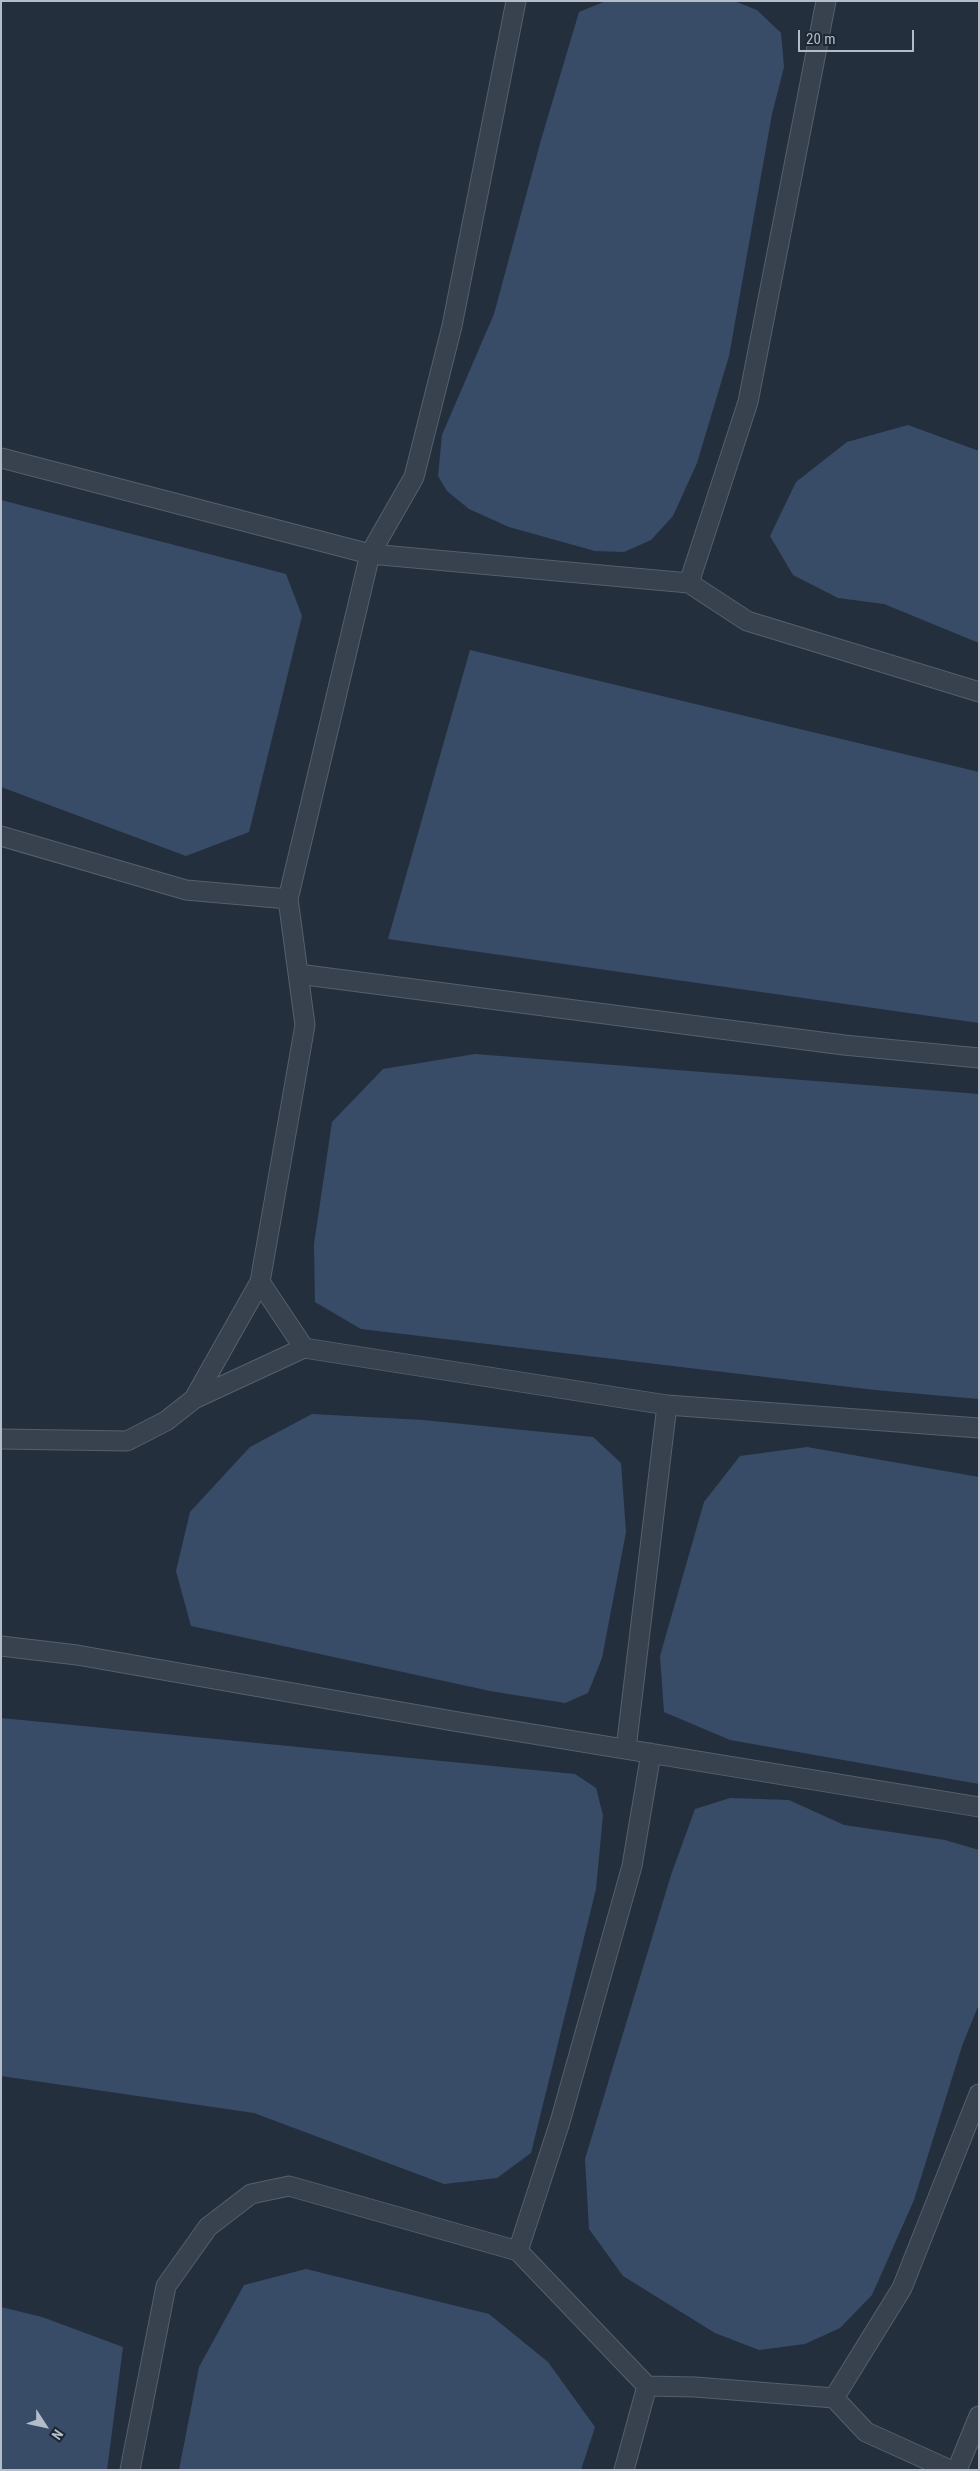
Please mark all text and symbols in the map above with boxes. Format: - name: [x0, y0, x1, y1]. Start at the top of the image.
- scale bar: [800, 20, 916, 52]
- text: 20 m: [806, 30, 836, 48]
- north arrow: [20, 2401, 70, 2451]
- text: N: [48, 2426, 66, 2443]

